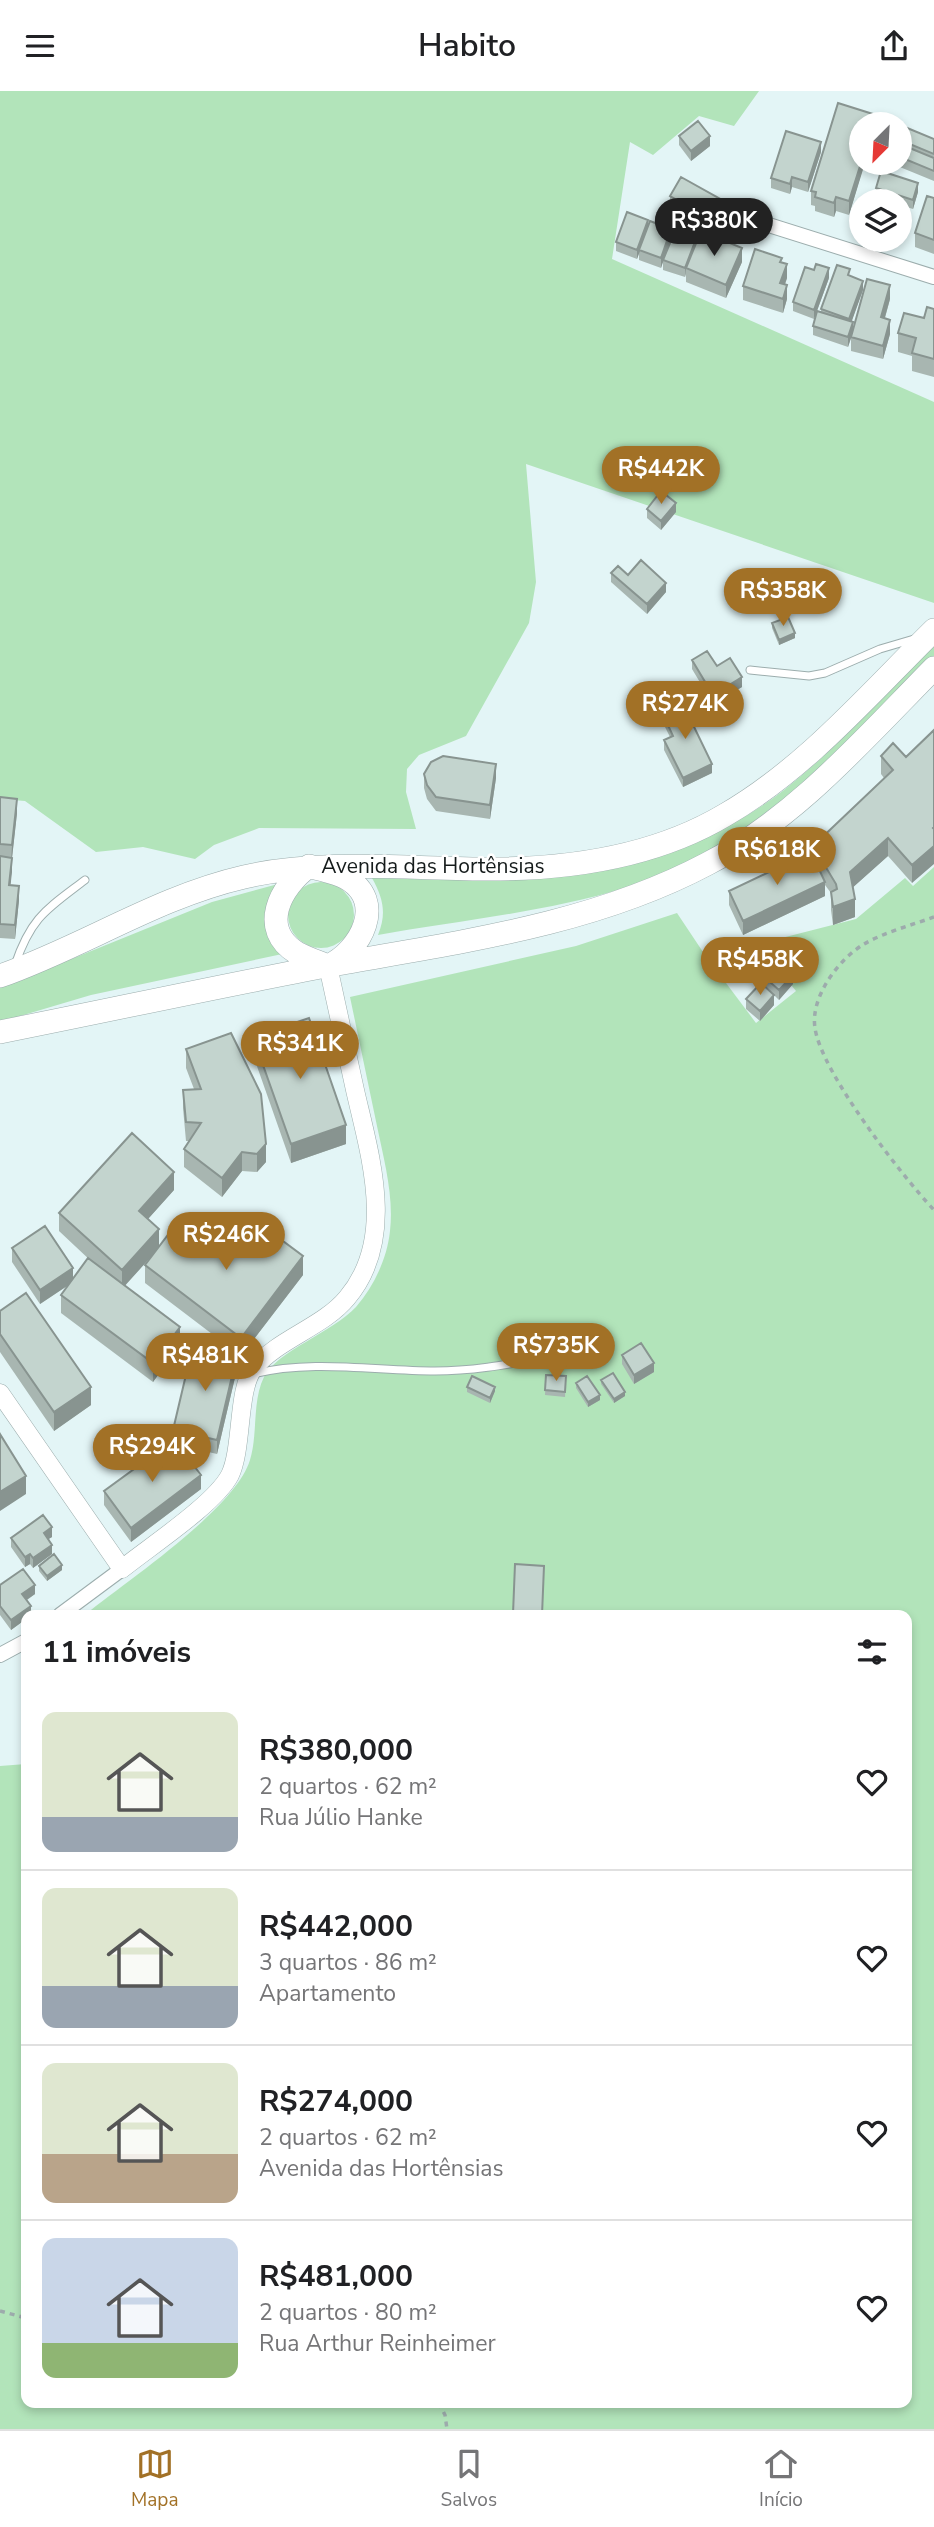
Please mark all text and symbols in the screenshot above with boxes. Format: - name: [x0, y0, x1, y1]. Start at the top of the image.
- text: Habito: [418, 24, 516, 67]
- icon: menu: [21, 27, 59, 65]
- icon: share: [875, 27, 913, 65]
- north arrow: [849, 112, 912, 175]
- map controls: [849, 112, 912, 252]
- button: layers: [849, 189, 912, 252]
- pin: R$380K: [657, 199, 771, 258]
- text: R$380K: [671, 205, 757, 236]
- pin: R$442K: [604, 447, 718, 506]
- text: R$442K: [618, 453, 704, 484]
- pin: R$358K: [726, 568, 840, 628]
- text: R$358K: [740, 575, 826, 606]
- pin: R$274K: [628, 681, 742, 741]
- text: R$274K: [642, 688, 728, 719]
- pin: R$618K: [720, 827, 834, 887]
- text: R$618K: [734, 834, 820, 865]
- street label: Avenida das Hortênsias: [321, 852, 545, 880]
- pin: R$458K: [703, 937, 817, 997]
- text: R$458K: [717, 944, 803, 975]
- pin: R$341K: [243, 1021, 357, 1081]
- text: R$341K: [257, 1028, 343, 1059]
- pin: R$246K: [169, 1213, 283, 1272]
- text: R$246K: [183, 1219, 269, 1250]
- pin: R$735K: [499, 1323, 613, 1383]
- text: R$735K: [513, 1330, 599, 1361]
- pin: R$481K: [148, 1333, 262, 1393]
- text: R$481K: [162, 1340, 248, 1371]
- pin: R$294K: [95, 1425, 209, 1484]
- text: R$294K: [109, 1431, 195, 1462]
- text: 11 imóveis: [42, 1632, 191, 1673]
- icon: filters: [853, 1633, 891, 1671]
- text: R$380,000: [259, 1730, 413, 1771]
- icon: home: [98, 1740, 182, 1824]
- icon: heart: [853, 1763, 891, 1801]
- text: 2 quartos · 62 m²: [259, 1771, 437, 1802]
- text: Rua Júlio Hanke: [259, 1802, 423, 1833]
- text: R$442,000: [259, 1906, 413, 1947]
- icon: home: [98, 1916, 182, 2000]
- icon: heart: [853, 1939, 891, 1977]
- text: 3 quartos · 86 m²: [259, 1947, 437, 1978]
- text: Apartamento: [259, 1978, 396, 2009]
- text: R$274,000: [259, 2081, 413, 2122]
- icon: home: [98, 2091, 182, 2175]
- icon: heart: [853, 2114, 891, 2152]
- text: 2 quartos · 62 m²: [259, 2122, 437, 2153]
- text: Avenida das Hortênsias: [259, 2153, 504, 2184]
- text: R$481,000: [259, 2256, 413, 2297]
- icon: home: [98, 2266, 182, 2350]
- icon: heart: [853, 2289, 891, 2327]
- text: 2 quartos · 80 m²: [259, 2297, 437, 2328]
- text: Rua Arthur Reinheimer: [259, 2328, 496, 2359]
- tab: Mapa: [131, 2445, 178, 2513]
- tab: Salvos: [441, 2445, 497, 2513]
- tab: Início: [759, 2445, 803, 2513]

